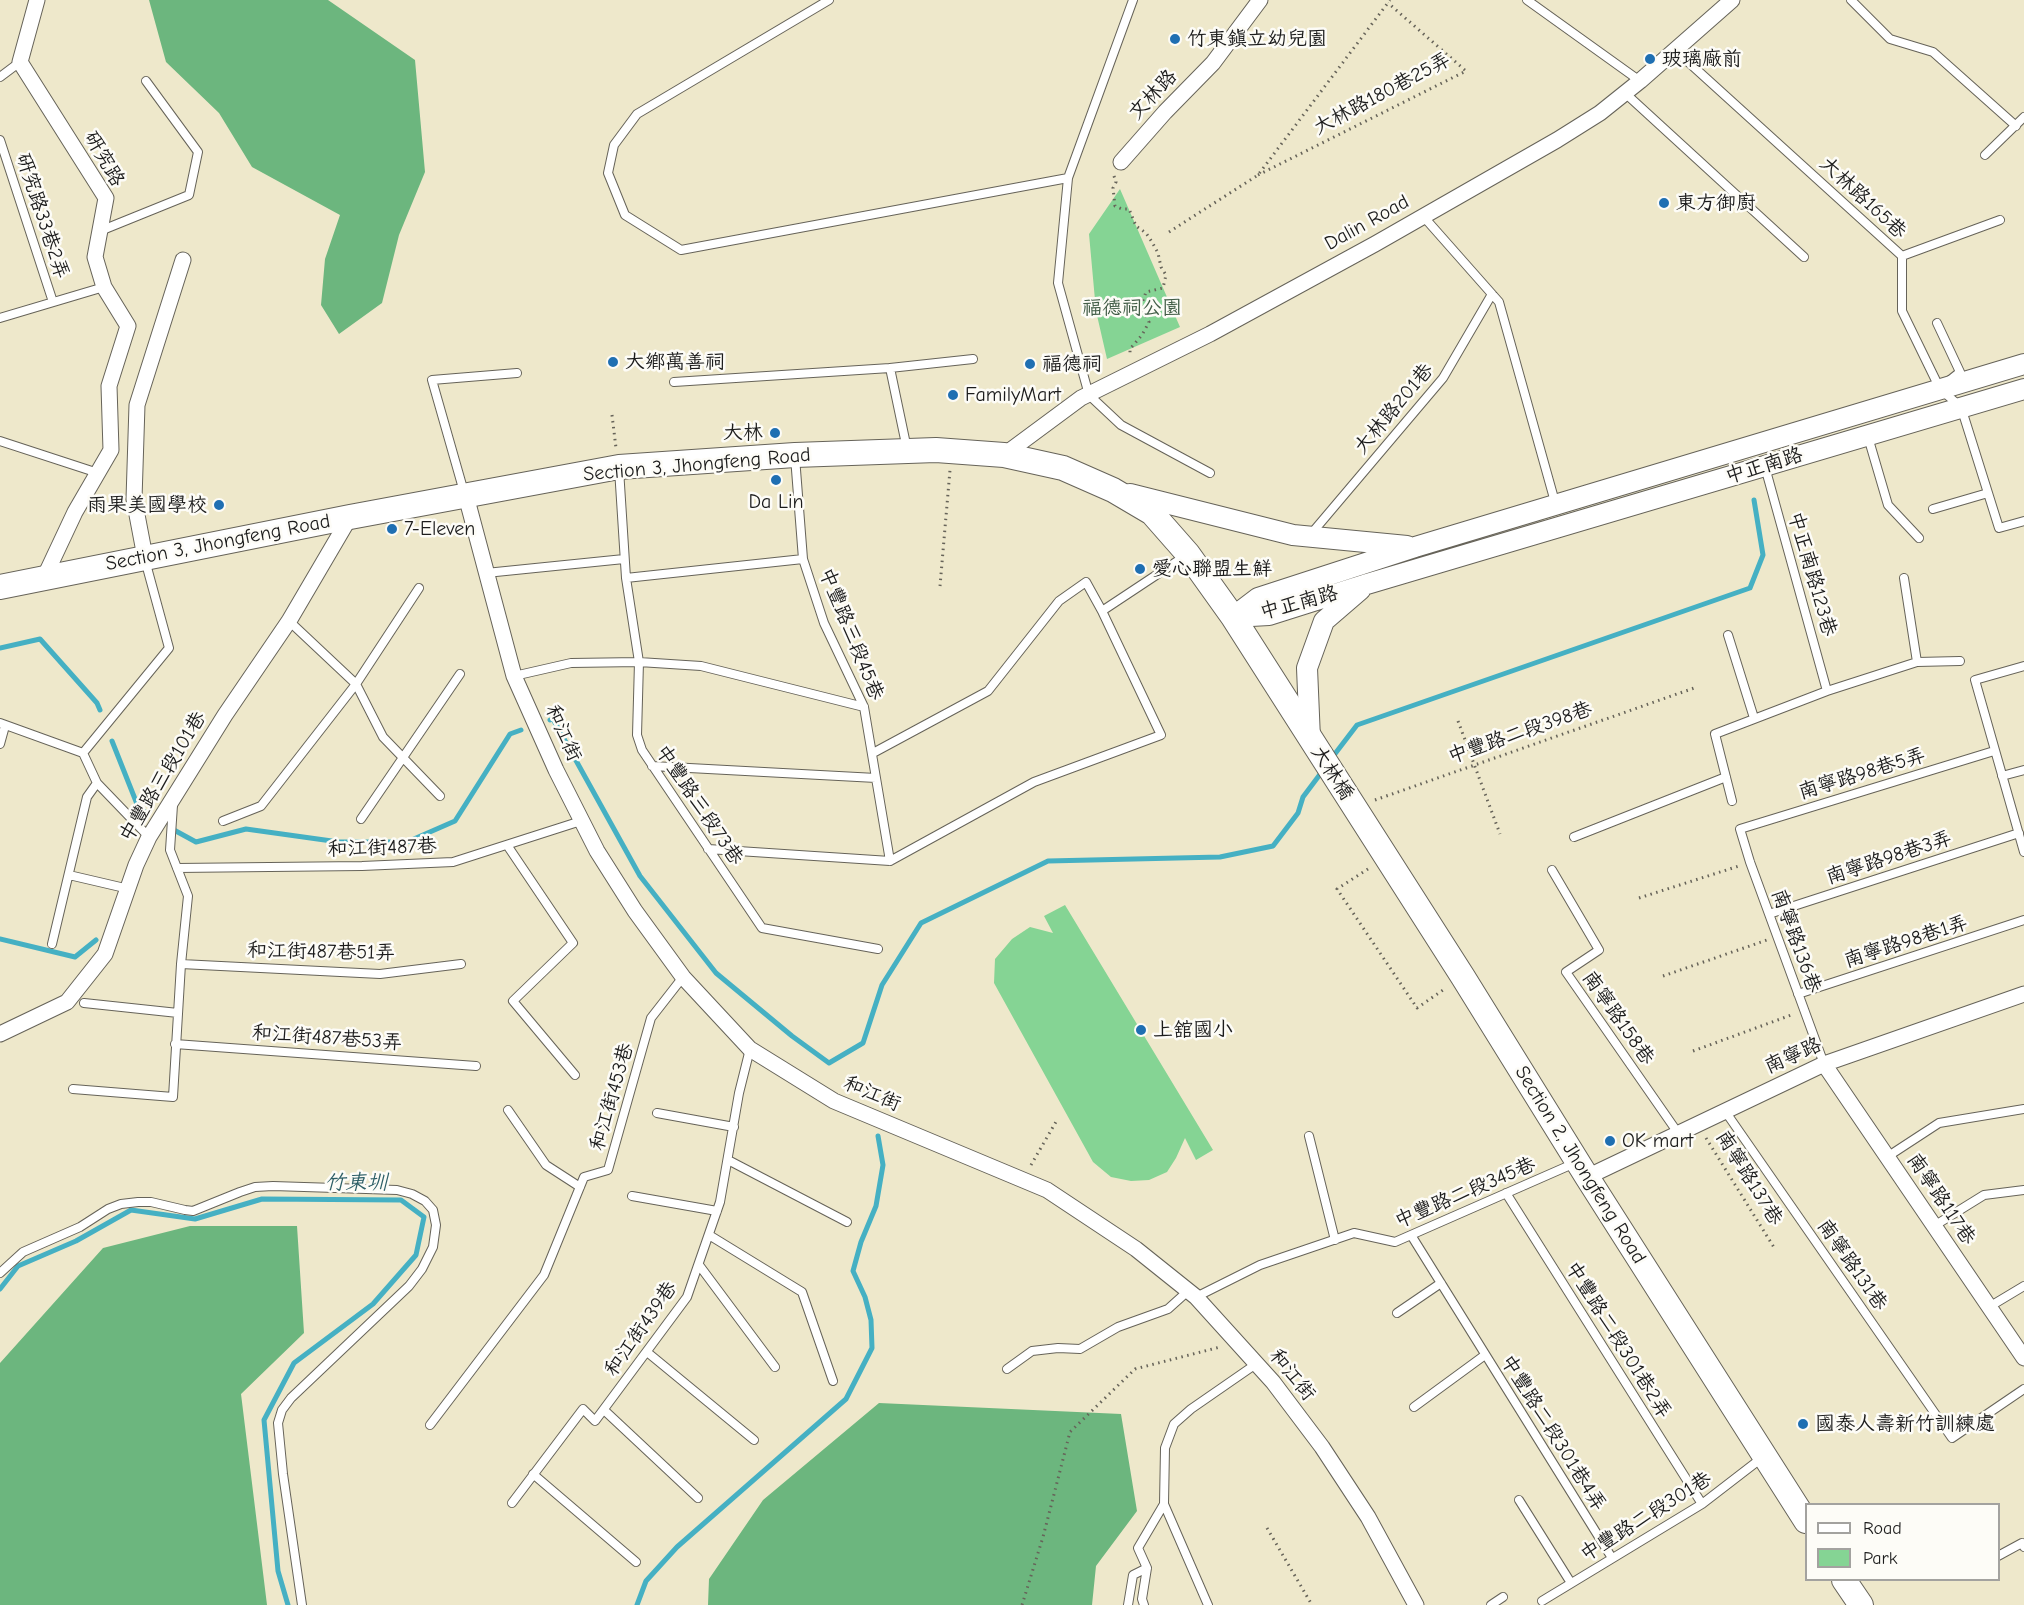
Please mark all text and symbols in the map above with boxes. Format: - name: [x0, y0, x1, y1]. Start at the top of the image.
- place label: 竹東鎮立幼兒園: [1187, 27, 1327, 51]
- marker: 竹東鎮立幼兒園: [1168, 32, 1182, 46]
- place label: 玻璃廠前: [1662, 47, 1742, 71]
- street label: 大林路180巷25弄: [1309, 48, 1455, 140]
- marker: 玻璃廠前: [1643, 52, 1657, 66]
- street label: 文林路: [1124, 65, 1182, 125]
- street label: 研究路: [79, 127, 129, 191]
- street label: 研究路33巷2弄: [10, 150, 74, 282]
- street label: 大林路165巷: [1815, 152, 1911, 244]
- street label: Dalin Road: [1321, 190, 1413, 256]
- place label: 東方御廚: [1676, 191, 1756, 215]
- marker: 東方御廚: [1657, 196, 1671, 210]
- park label: 福德祠公園: [1082, 296, 1182, 320]
- place label: 大鄉萬善祠: [625, 350, 725, 374]
- place label: 福德祠: [1042, 352, 1102, 376]
- marker: 大鄉萬善祠: [606, 355, 620, 369]
- marker: 福德祠: [1023, 357, 1037, 371]
- street label: 大林路201巷: [1349, 359, 1439, 459]
- place label: FamilyMart: [965, 383, 1061, 407]
- marker: FamilyMart: [946, 388, 960, 402]
- place label: 大林: [723, 421, 763, 445]
- marker: 大林: [768, 426, 782, 440]
- street label: Section 3, Jhongfeng Road: [582, 443, 812, 487]
- street label: 中正南路: [1722, 443, 1806, 489]
- marker: Da Lin: [769, 473, 783, 487]
- place label: Da Lin: [748, 490, 804, 514]
- place label: 雨果美國學校: [87, 493, 207, 517]
- marker: 雨果美國學校: [212, 498, 226, 512]
- street label: Section 3, Jhongfeng Road: [104, 509, 332, 577]
- street label: 中正南路123巷: [1783, 509, 1841, 639]
- place label: 7-Eleven: [404, 517, 475, 541]
- marker: 7-Eleven: [385, 522, 399, 536]
- place label: 愛心聯盟生鮮: [1152, 557, 1272, 581]
- marker: 愛心聯盟生鮮: [1133, 562, 1147, 576]
- street label: 中豐路三段45巷: [814, 564, 888, 704]
- street label: 中正南路: [1257, 581, 1341, 625]
- street label: 中豐路二段398巷: [1445, 697, 1595, 769]
- street label: 和江街: [540, 701, 586, 765]
- street label: 中豐路三段101巷: [115, 707, 211, 847]
- street label: 中豐路三段73巷: [650, 740, 748, 870]
- street label: 大林橋: [1306, 741, 1358, 805]
- street label: 南寧路98巷5弄: [1795, 743, 1929, 805]
- street label: 南寧路98巷3弄: [1823, 826, 1955, 890]
- street label: 和江街487巷: [327, 834, 437, 862]
- street label: 南寧路136巷: [1766, 886, 1826, 996]
- street label: 南寧路98巷1弄: [1841, 911, 1971, 973]
- street label: 和江街487巷51弄: [247, 939, 395, 965]
- street label: 南寧路158巷: [1577, 966, 1659, 1070]
- place label: 上舘國小: [1153, 1018, 1233, 1042]
- street label: 和江街487巷53弄: [251, 1021, 403, 1055]
- marker: 上舘國小: [1134, 1023, 1148, 1037]
- street label: 南寧路: [1761, 1033, 1825, 1079]
- street label: 和江街453巷: [585, 1041, 639, 1153]
- street label: Section 2, Jhongfeng Road: [1509, 1062, 1651, 1268]
- street label: 和江街: [840, 1071, 904, 1117]
- street label: 南寧路137巷: [1710, 1126, 1788, 1230]
- place label: OK mart: [1622, 1129, 1693, 1153]
- marker: OK mart: [1603, 1134, 1617, 1148]
- street label: 南寧路117巷: [1902, 1149, 1980, 1249]
- street label: 中豐路二段345巷: [1391, 1153, 1539, 1233]
- water label: 竹東圳: [325, 1170, 387, 1196]
- street label: 南寧路131巷: [1812, 1215, 1892, 1315]
- street label: 中豐路二段301巷2弄: [1560, 1257, 1676, 1423]
- street label: 和江街439巷: [600, 1277, 682, 1381]
- street label: 和江街: [1264, 1344, 1320, 1406]
- street label: 中豐路二段301巷4弄: [1495, 1350, 1611, 1516]
- place label: 國泰人壽新竹訓練處: [1815, 1412, 1995, 1436]
- marker: 國泰人壽新竹訓練處: [1796, 1417, 1810, 1431]
- street label: 中豐路二段301巷: [1576, 1467, 1716, 1567]
- legend: [1805, 1503, 2000, 1581]
- text: Road: [1863, 1518, 1902, 1539]
- text: Park: [1863, 1548, 1897, 1569]

